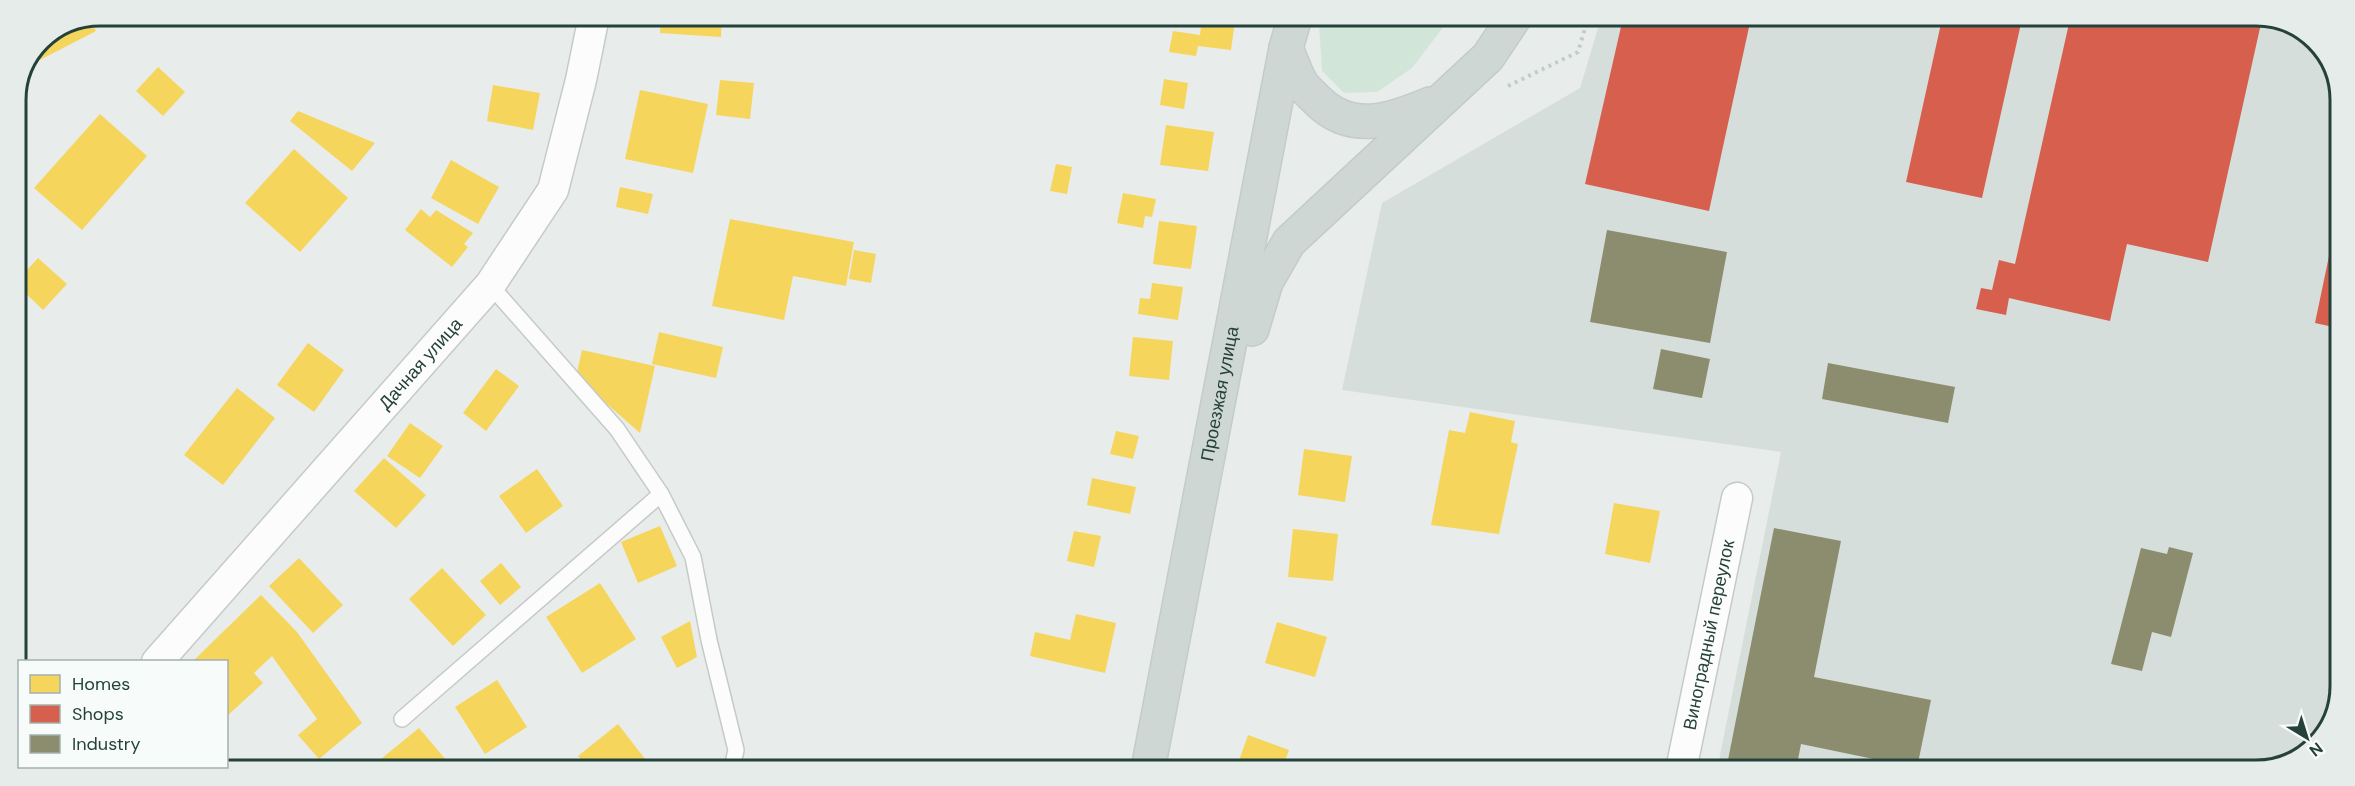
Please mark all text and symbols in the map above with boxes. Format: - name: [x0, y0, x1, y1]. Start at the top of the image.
- street label: Дачная улица: [373, 312, 468, 415]
- street label: Проезжая улица: [1195, 323, 1245, 463]
- street label: Виноградный переулок: [1678, 537, 1740, 732]
- legend: [18, 660, 228, 768]
- text: Homes: [72, 672, 130, 696]
- text: Shops: [72, 702, 124, 726]
- north arrow: [2277, 708, 2337, 768]
- text: Industry: [72, 732, 141, 756]
- text: N: [2305, 738, 2327, 761]

